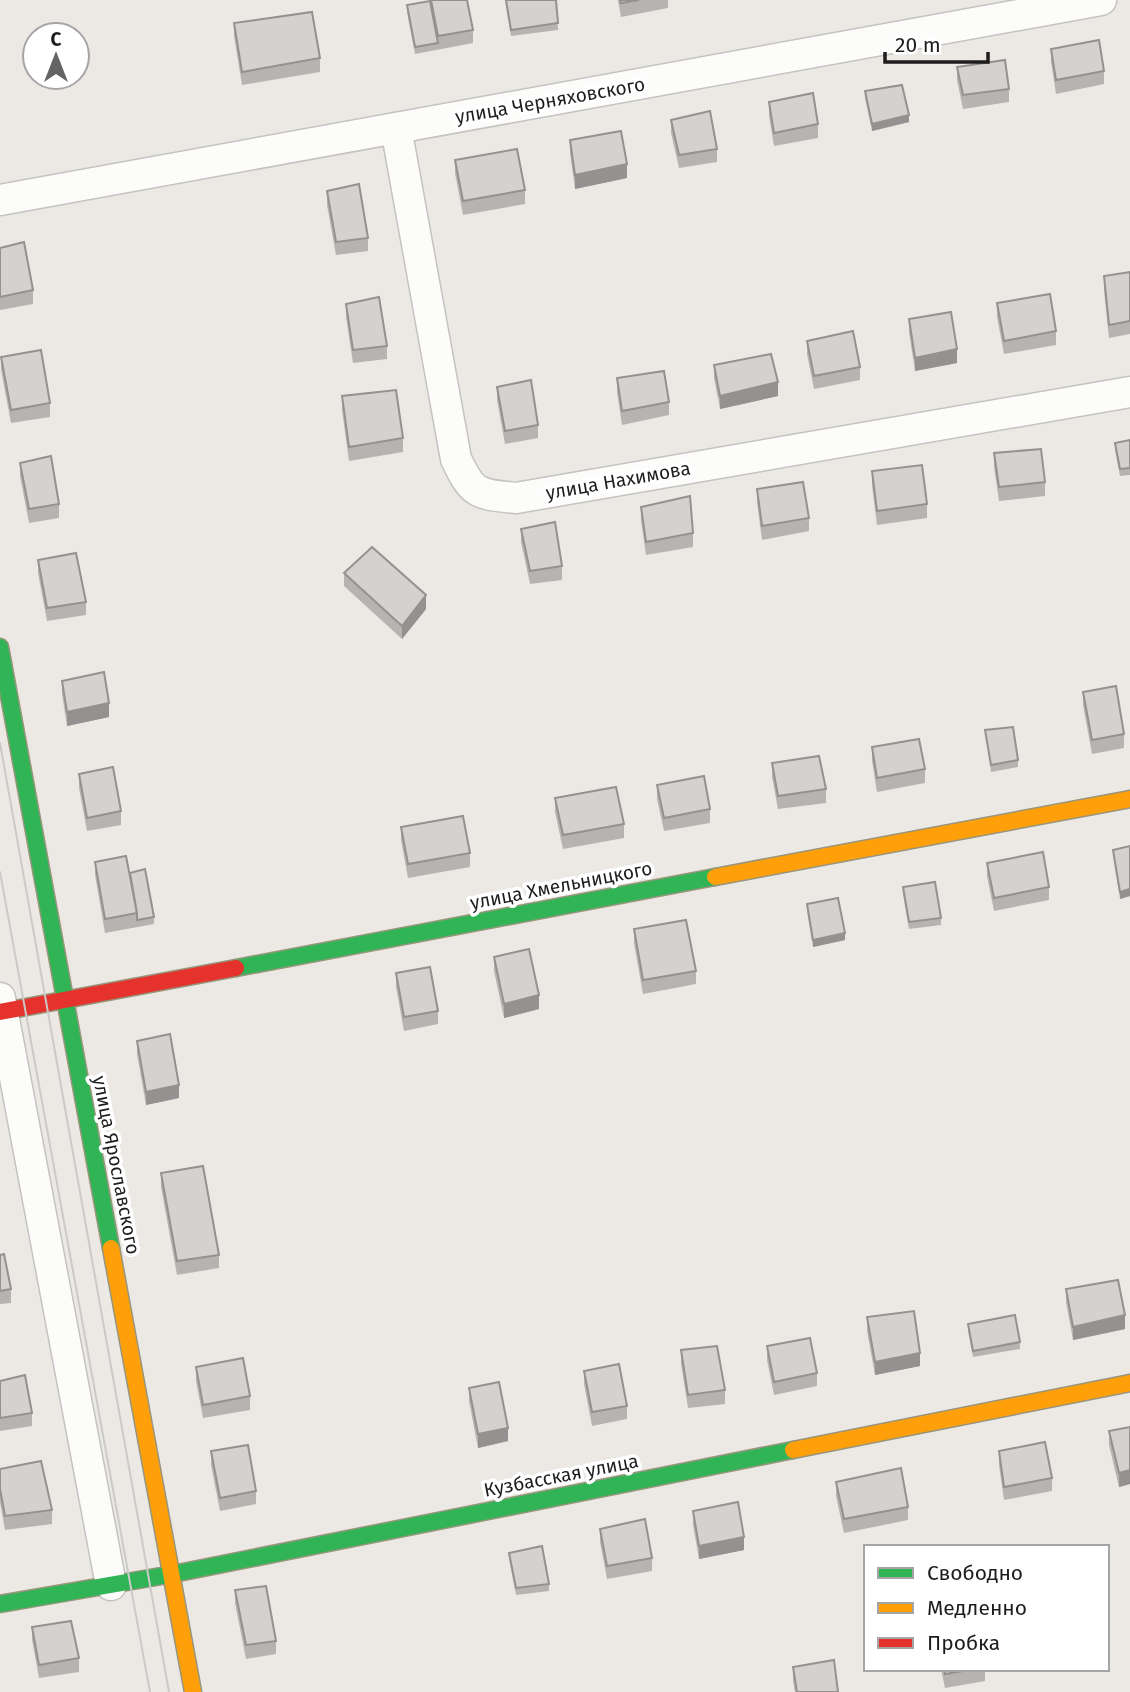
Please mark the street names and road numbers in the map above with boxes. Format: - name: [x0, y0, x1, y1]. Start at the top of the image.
- street label: улица Черняховского: [453, 72, 647, 129]
- street label: улица Нахимова: [544, 456, 692, 505]
- street label: улица Хмельницкого: [468, 857, 654, 914]
- street label: улица Ярославского: [88, 1074, 145, 1256]
- street label: Кузбасская улица: [482, 1449, 640, 1502]

